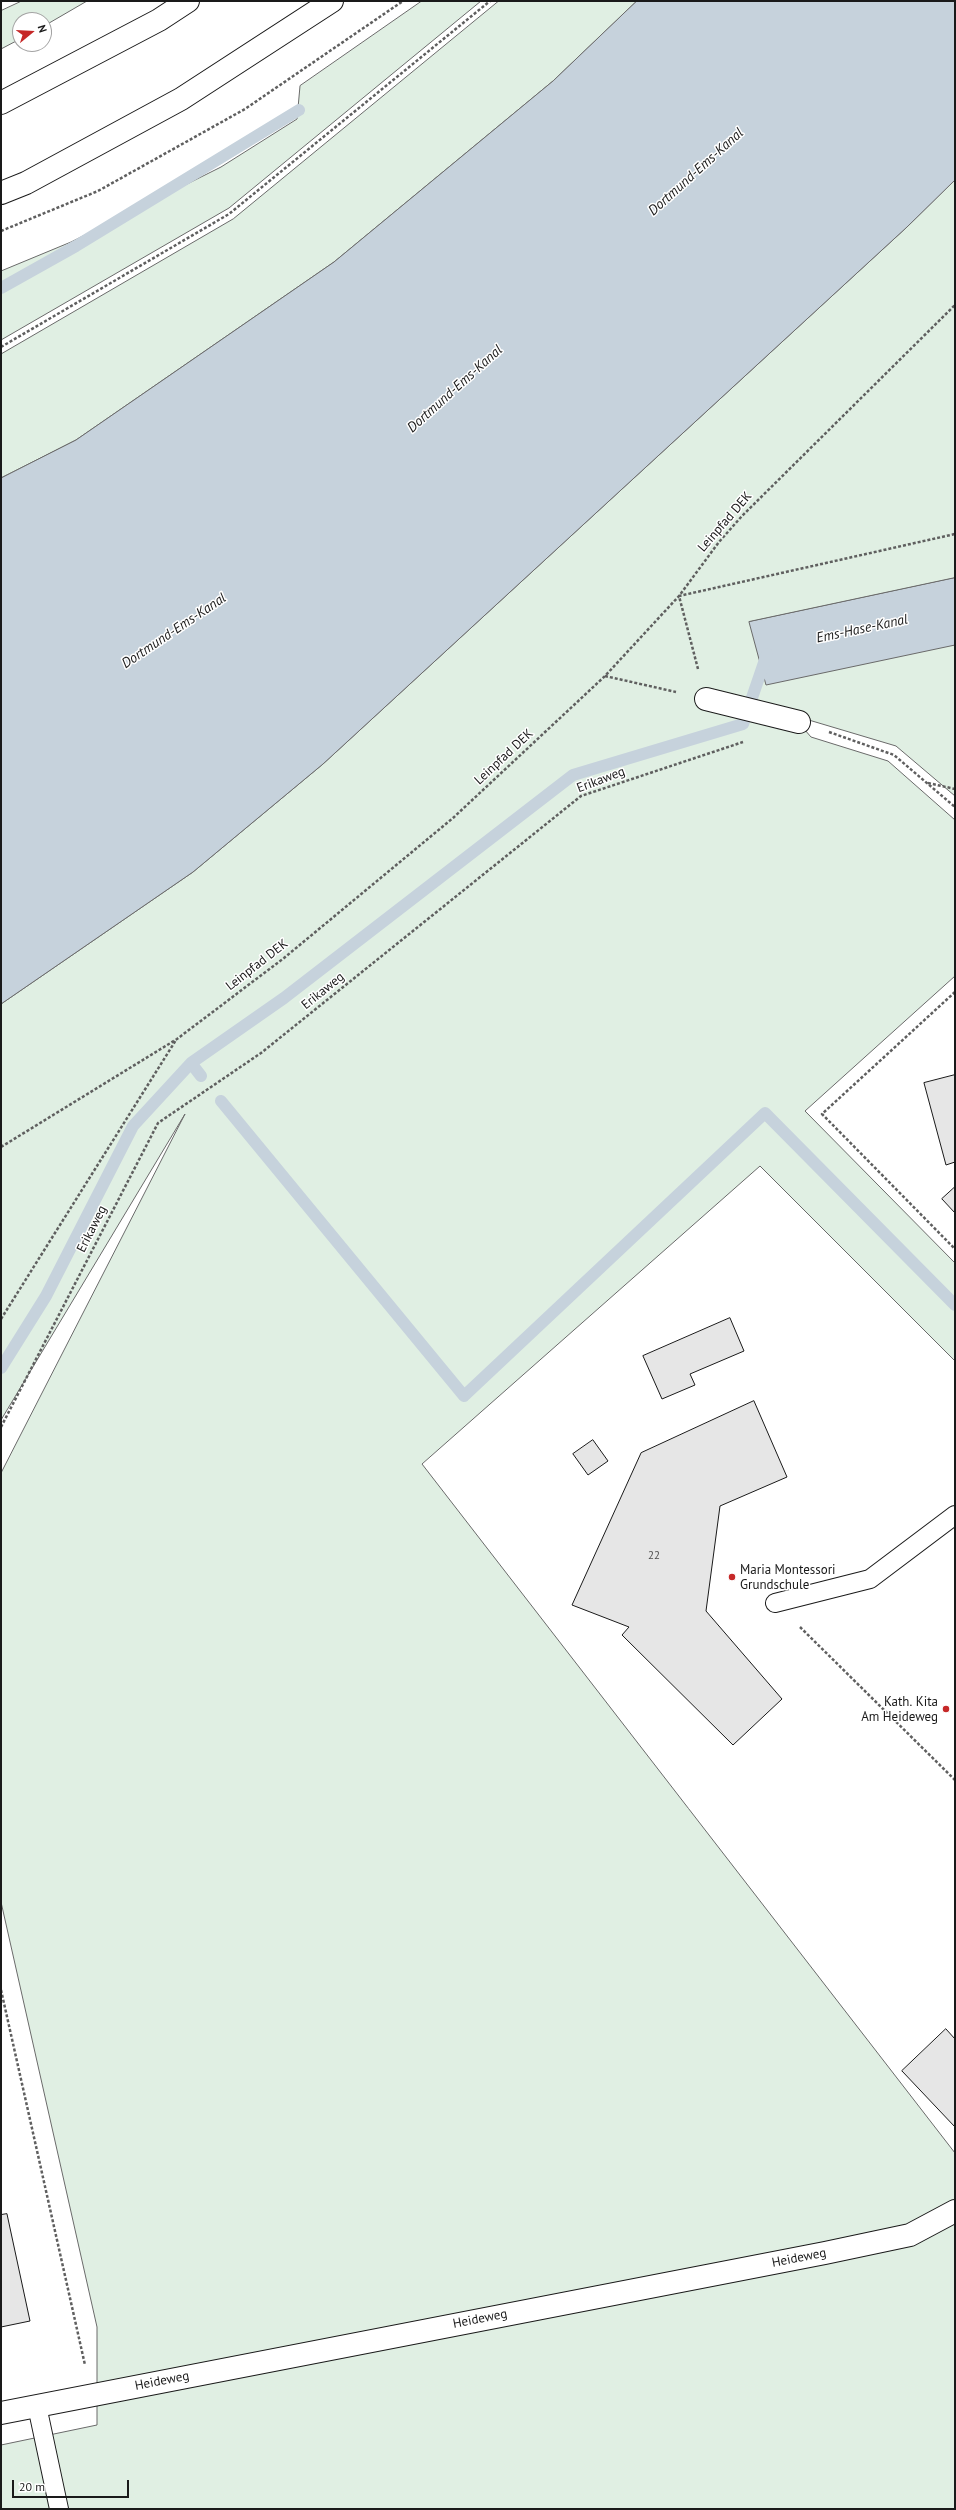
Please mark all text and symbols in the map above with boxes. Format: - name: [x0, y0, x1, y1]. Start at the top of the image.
- north arrow: [12, 12, 52, 52]
- text: N: [35, 23, 50, 34]
- water label: Dortmund-Ems-Kanal: [645, 125, 747, 219]
- water label: Dortmund-Ems-Kanal: [404, 342, 506, 436]
- street label: Leinpfad DEK: [695, 489, 755, 555]
- water label: Dortmund-Ems-Kanal: [119, 590, 229, 672]
- water label: Ems-Hase-Kanal: [815, 611, 909, 647]
- street label: Leinpfad DEK: [471, 726, 537, 788]
- street label: Erikaweg: [575, 764, 627, 796]
- street label: Leinpfad DEK: [223, 936, 291, 994]
- street label: Erikaweg: [299, 969, 347, 1013]
- street label: Erikaweg: [74, 1203, 110, 1255]
- house number: 22: [648, 1549, 660, 1563]
- place label: Maria Montessori Grundschule: [740, 1562, 836, 1593]
- marker: Maria Montessori Grundschule: [727, 1572, 737, 1582]
- place label: Kath. Kita Am Heideweg: [861, 1694, 938, 1725]
- marker: Kath. Kita Am Heideweg: [941, 1704, 951, 1714]
- street label: Heideweg: [770, 2245, 828, 2271]
- street label: Heideweg: [451, 2306, 509, 2332]
- street label: Heideweg: [133, 2368, 191, 2394]
- scale bar: [14, 2472, 131, 2498]
- text: 20 m: [19, 2479, 45, 2494]

